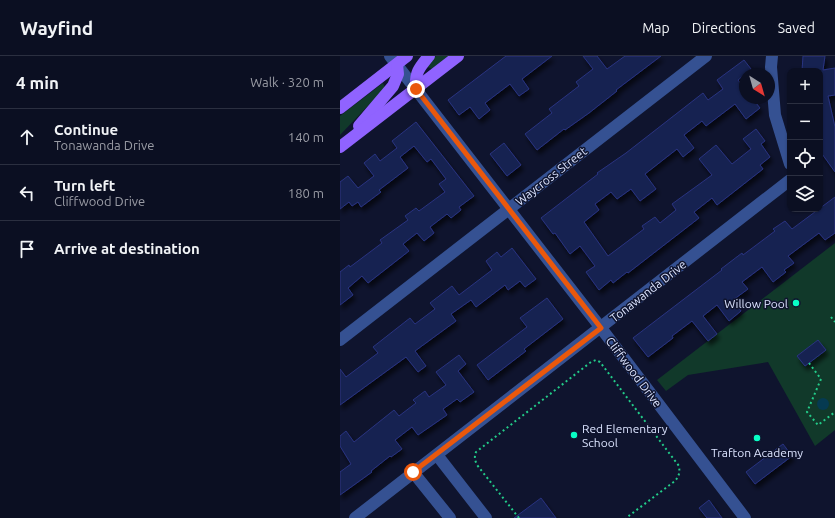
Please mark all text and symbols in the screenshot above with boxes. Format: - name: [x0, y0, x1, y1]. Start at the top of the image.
- text: Wayfind: [20, 17, 93, 39]
- text: Map: [642, 20, 670, 36]
- text: Directions: [692, 20, 756, 36]
- text: Saved: [778, 20, 815, 36]
- north arrow: [739, 68, 775, 104]
- map controls: [787, 68, 823, 212]
- button: +: [787, 68, 823, 104]
- text: 4 min: [16, 73, 59, 92]
- text: Walk · 320 m: [250, 75, 324, 89]
- route end: [407, 80, 425, 98]
- button: −: [787, 104, 823, 140]
- text: Continue: [54, 121, 118, 138]
- icon: ahead: [16, 126, 38, 148]
- text: 140 m: [288, 130, 324, 144]
- text: Tonawanda Drive: [54, 138, 154, 152]
- button: locate: [787, 140, 823, 176]
- street label: Waycross Street: [513, 144, 589, 208]
- button: layers: [787, 176, 823, 212]
- text: Turn left: [54, 177, 115, 194]
- icon: left: [16, 182, 38, 204]
- text: 180 m: [288, 186, 324, 200]
- text: Cliffwood Drive: [54, 194, 145, 208]
- icon: arrive: [16, 238, 38, 260]
- text: Arrive at destination: [54, 240, 200, 257]
- street label: Tonawanda Drive: [607, 257, 689, 325]
- place label: Willow Pool: [724, 297, 788, 310]
- marker: Willow Pool: [791, 298, 801, 308]
- street label: Cliffwood Drive: [603, 334, 665, 410]
- place label: Red Elementary School: [582, 422, 668, 449]
- marker: Red Elementary School: [569, 430, 579, 440]
- marker: Trafton Academy: [752, 433, 762, 443]
- place label: Trafton Academy: [711, 446, 803, 459]
- route start: [404, 463, 422, 481]

